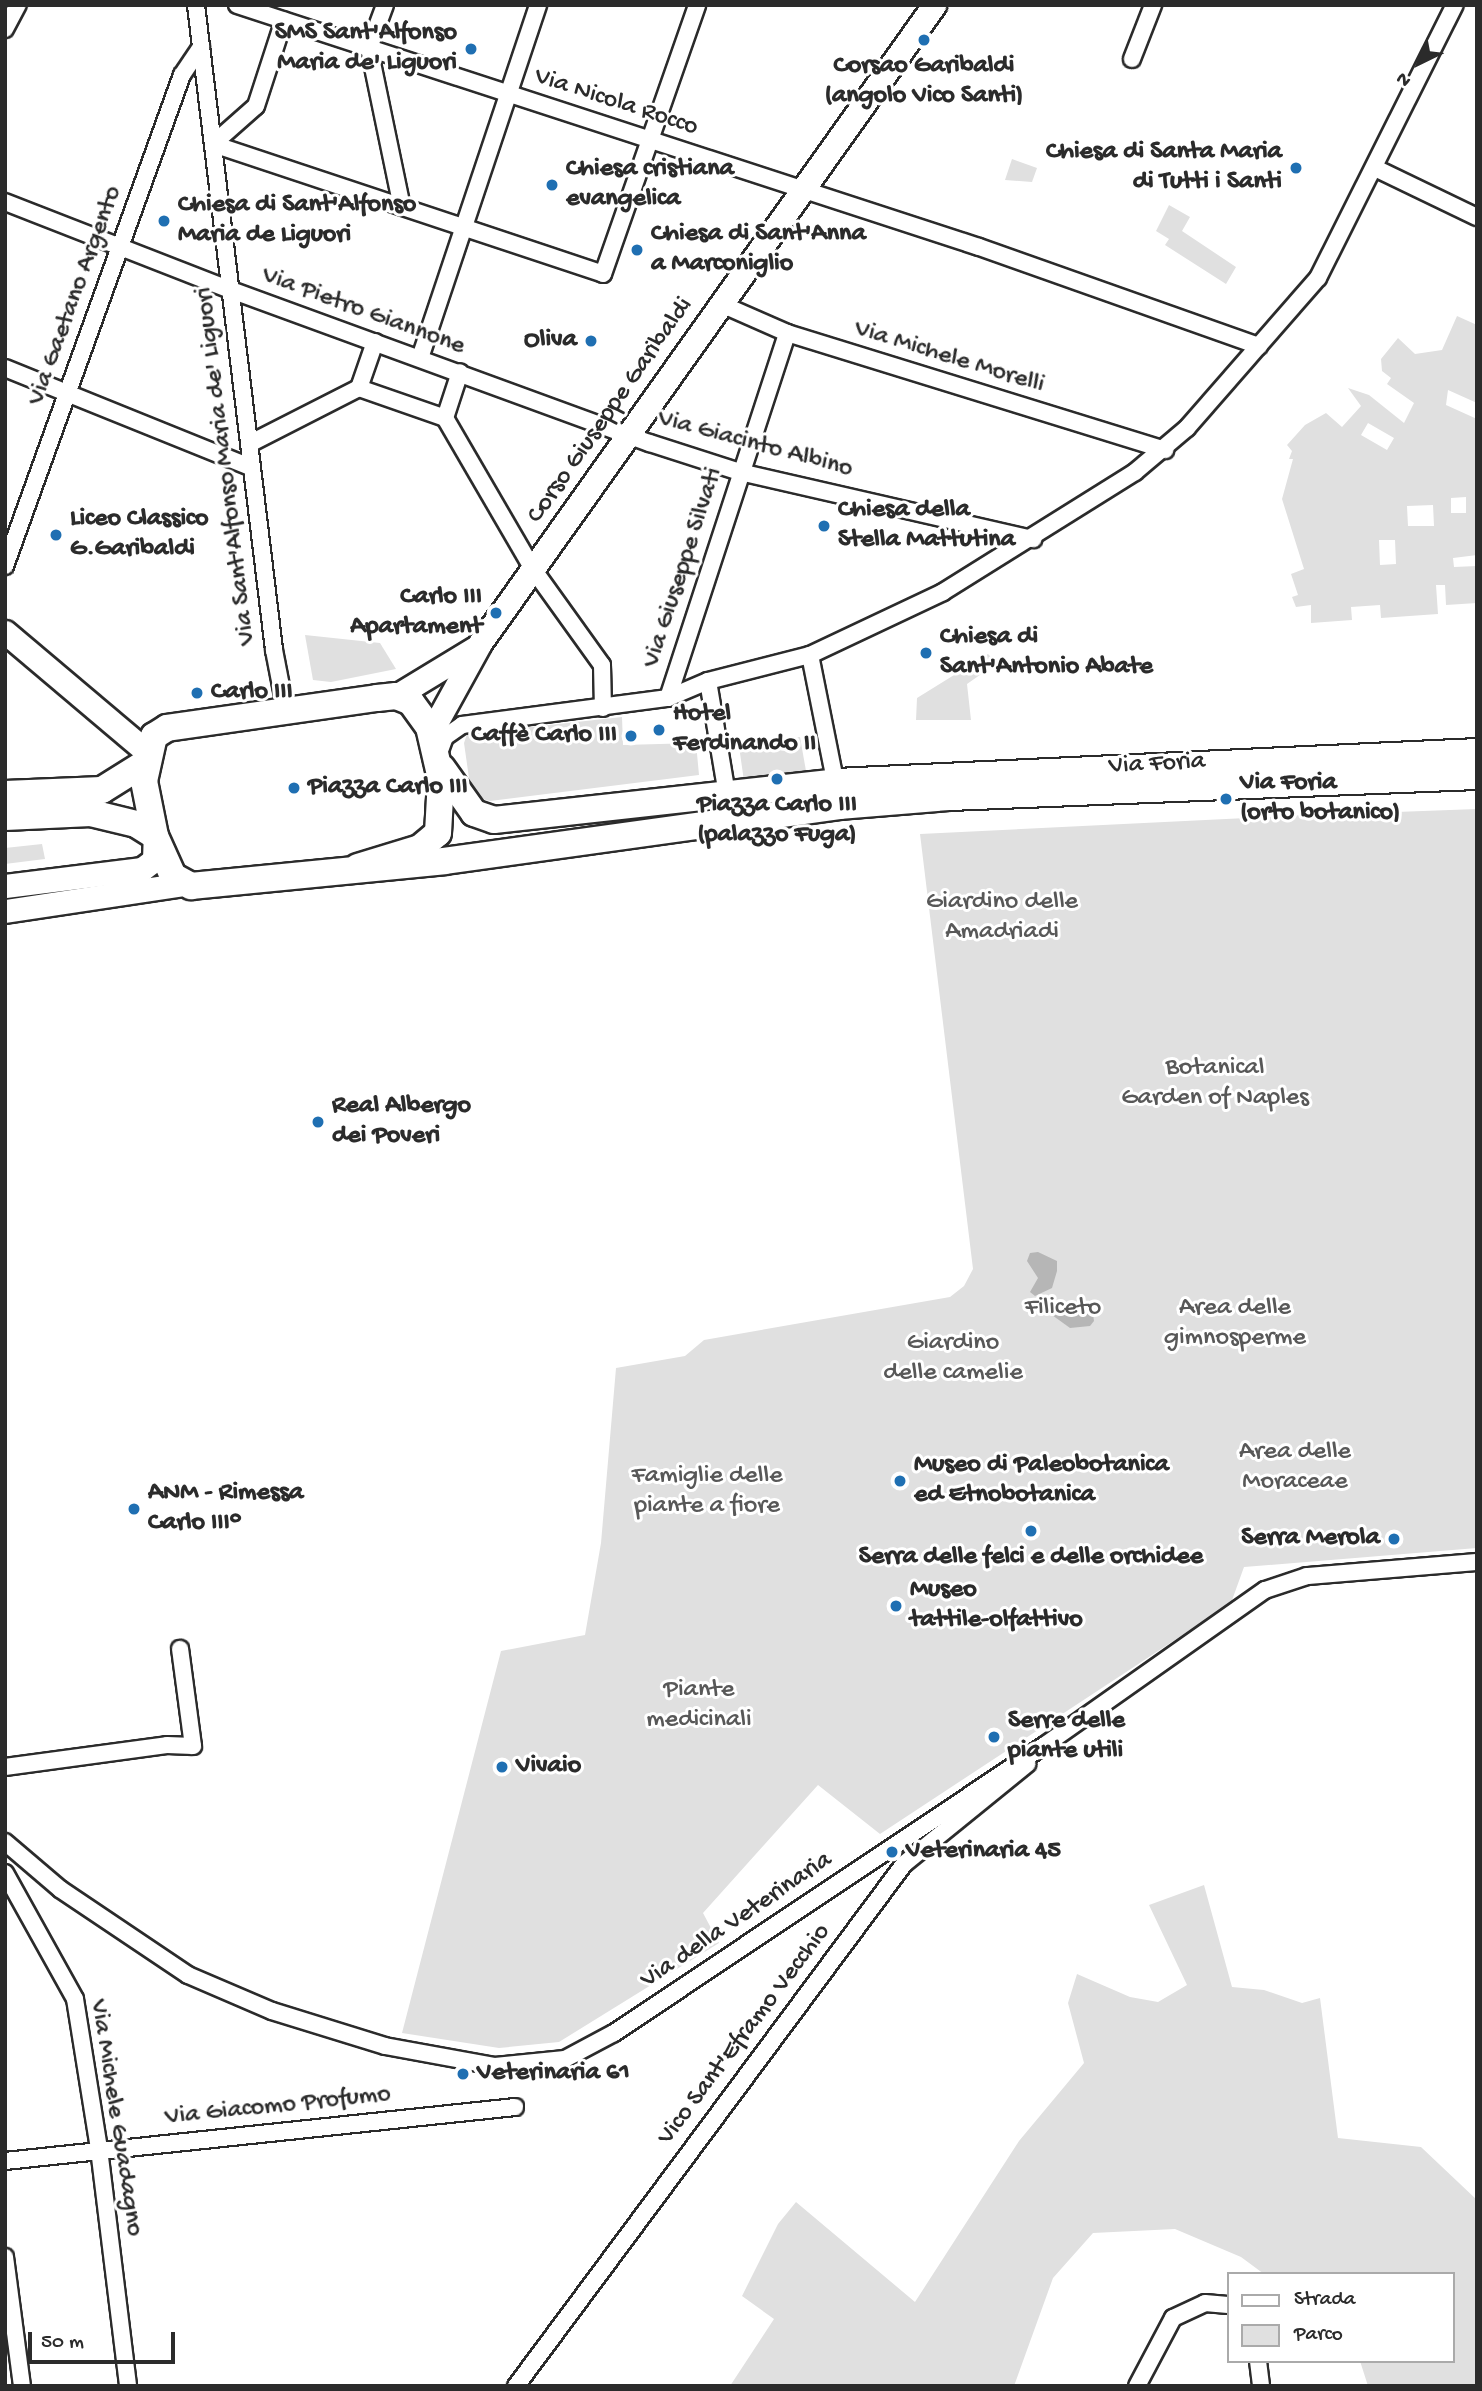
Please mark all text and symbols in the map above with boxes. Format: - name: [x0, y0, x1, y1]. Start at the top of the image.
- place label: SMS Sant'Alfonso Maria de' Liguori: [275, 18, 457, 80]
- north arrow: [1384, 28, 1454, 98]
- marker: Corsao Garibaldi (angolo Vico Santi): [916, 32, 932, 48]
- marker: SMS Sant'Alfonso Maria de' Liguori: [463, 41, 479, 57]
- place label: Corsao Garibaldi (angolo Vico Santi): [825, 51, 1023, 112]
- street label: Via Nicola Rocco: [530, 62, 702, 144]
- text: N: [1392, 66, 1417, 91]
- place label: Chiesa di Santa Maria di Tutti i Santi: [1046, 137, 1282, 198]
- place label: Chiesa cristiana evangelica: [566, 154, 734, 216]
- marker: Chiesa di Santa Maria di Tutti i Santi: [1288, 160, 1304, 176]
- marker: Chiesa cristiana evangelica: [544, 177, 560, 193]
- street label: Via Gaetano Argento: [22, 182, 130, 410]
- place label: Chiesa di Sant'Alfonso Maria de Liguori: [178, 190, 416, 252]
- marker: Chiesa di Sant'Alfonso Maria de Liguori: [156, 213, 172, 229]
- place label: Chiesa di Sant'Anna a Marconiglio: [651, 219, 866, 280]
- marker: Chiesa di Sant'Anna a Marconiglio: [629, 242, 645, 258]
- street label: Via Pietro Giannone: [257, 261, 469, 363]
- street label: Via Sant'Alfonso Maria de' Liguori: [190, 285, 264, 647]
- street label: Corso Giuseppe Garibaldi: [521, 292, 701, 530]
- street label: Via Michele Morelli: [850, 314, 1048, 402]
- place label: Oliva: [524, 325, 577, 357]
- marker: Oliva: [583, 333, 599, 349]
- street label: Via Giacinto Albino: [654, 404, 856, 486]
- street label: Via Giuseppe Silvati: [637, 464, 731, 672]
- place label: Chiesa della Stella Mattutina: [838, 495, 1015, 556]
- place label: Liceo Classico G.Garibaldi: [70, 504, 208, 566]
- marker: Chiesa della Stella Mattutina: [816, 518, 832, 534]
- marker: Liceo Classico G.Garibaldi: [48, 527, 64, 543]
- place label: Carlo III Apartament: [350, 582, 482, 644]
- marker: Carlo III Apartament: [488, 605, 504, 621]
- place label: Chiesa di Sant'Antonio Abate: [940, 622, 1153, 684]
- marker: Chiesa di Sant'Antonio Abate: [918, 645, 934, 661]
- place label: Carlo III: [211, 677, 293, 709]
- marker: Carlo III: [189, 685, 205, 701]
- place label: Hotel Ferdinando II: [673, 699, 816, 760]
- place label: Caffè Carlo III: [471, 720, 617, 752]
- marker: Hotel Ferdinando II: [651, 722, 667, 738]
- marker: Caffè Carlo III: [623, 728, 639, 744]
- street label: Via Foria: [1108, 747, 1206, 783]
- place label: Via Foria (orto botanico): [1240, 768, 1400, 830]
- marker: Piazza Carlo III (palazzo Fuga): [769, 771, 785, 787]
- place label: Piazza Carlo III: [308, 772, 468, 804]
- marker: Piazza Carlo III: [286, 780, 302, 796]
- place label: Piazza Carlo III (palazzo Fuga): [697, 790, 857, 852]
- marker: Via Foria (orto botanico): [1218, 791, 1234, 807]
- park label: Giardino delle Amadriadi: [926, 887, 1078, 948]
- park label: Botanical Garden of Naples: [1121, 1053, 1309, 1114]
- place label: Real Albergo dei Poveri: [332, 1091, 471, 1152]
- marker: Real Albergo dei Poveri: [310, 1114, 326, 1130]
- park label: Filiceto: [1025, 1293, 1101, 1325]
- park label: Area delle gimnosperme: [1164, 1293, 1306, 1354]
- park label: Giardino delle camelie: [883, 1328, 1023, 1390]
- park label: Area delle Moraceae: [1239, 1437, 1351, 1498]
- place label: Museo di Paleobotanica ed Etnobotanica: [914, 1450, 1169, 1512]
- park label: Famiglie delle piante a fiore: [631, 1461, 783, 1522]
- marker: Museo di Paleobotanica ed Etnobotanica: [892, 1473, 908, 1489]
- place label: ANM - Rimessa Carlo III°: [148, 1478, 304, 1540]
- marker: ANM - Rimessa Carlo III°: [126, 1501, 142, 1517]
- marker: Serra delle felci e delle orchidee: [1023, 1523, 1039, 1539]
- place label: Serra Merola: [1241, 1523, 1380, 1555]
- marker: Serra Merola: [1386, 1531, 1402, 1547]
- place label: Serra delle felci e delle orchidee: [859, 1542, 1203, 1574]
- place label: Museo tattile-olfattivo: [910, 1575, 1083, 1636]
- marker: Museo tattile-olfattivo: [888, 1598, 904, 1614]
- park label: Piante medicinali: [646, 1675, 752, 1736]
- place label: Serre delle piante utili: [1008, 1706, 1125, 1768]
- marker: Serre delle piante utili: [986, 1729, 1002, 1745]
- place label: Vivaio: [516, 1751, 581, 1783]
- marker: Vivaio: [494, 1759, 510, 1775]
- place label: Veterinaria 45: [906, 1836, 1061, 1868]
- marker: Veterinaria 45: [884, 1844, 900, 1860]
- street label: Via della Veterinaria: [635, 1845, 839, 1997]
- street label: Vico Sant'Eframo Vecchio: [652, 1918, 838, 2152]
- street label: Via Michele Guadagno: [81, 1997, 149, 2239]
- place label: Veterinaria 61: [477, 2058, 630, 2090]
- marker: Veterinaria 61: [455, 2066, 471, 2082]
- street label: Via Giacomo Profumo: [164, 2080, 392, 2134]
- legend: [1226, 2272, 1454, 2363]
- text: Strada: [1294, 2288, 1355, 2313]
- scale bar: [32, 2318, 178, 2362]
- text: Parco: [1294, 2323, 1343, 2348]
- text: 50 m: [41, 2331, 84, 2356]

